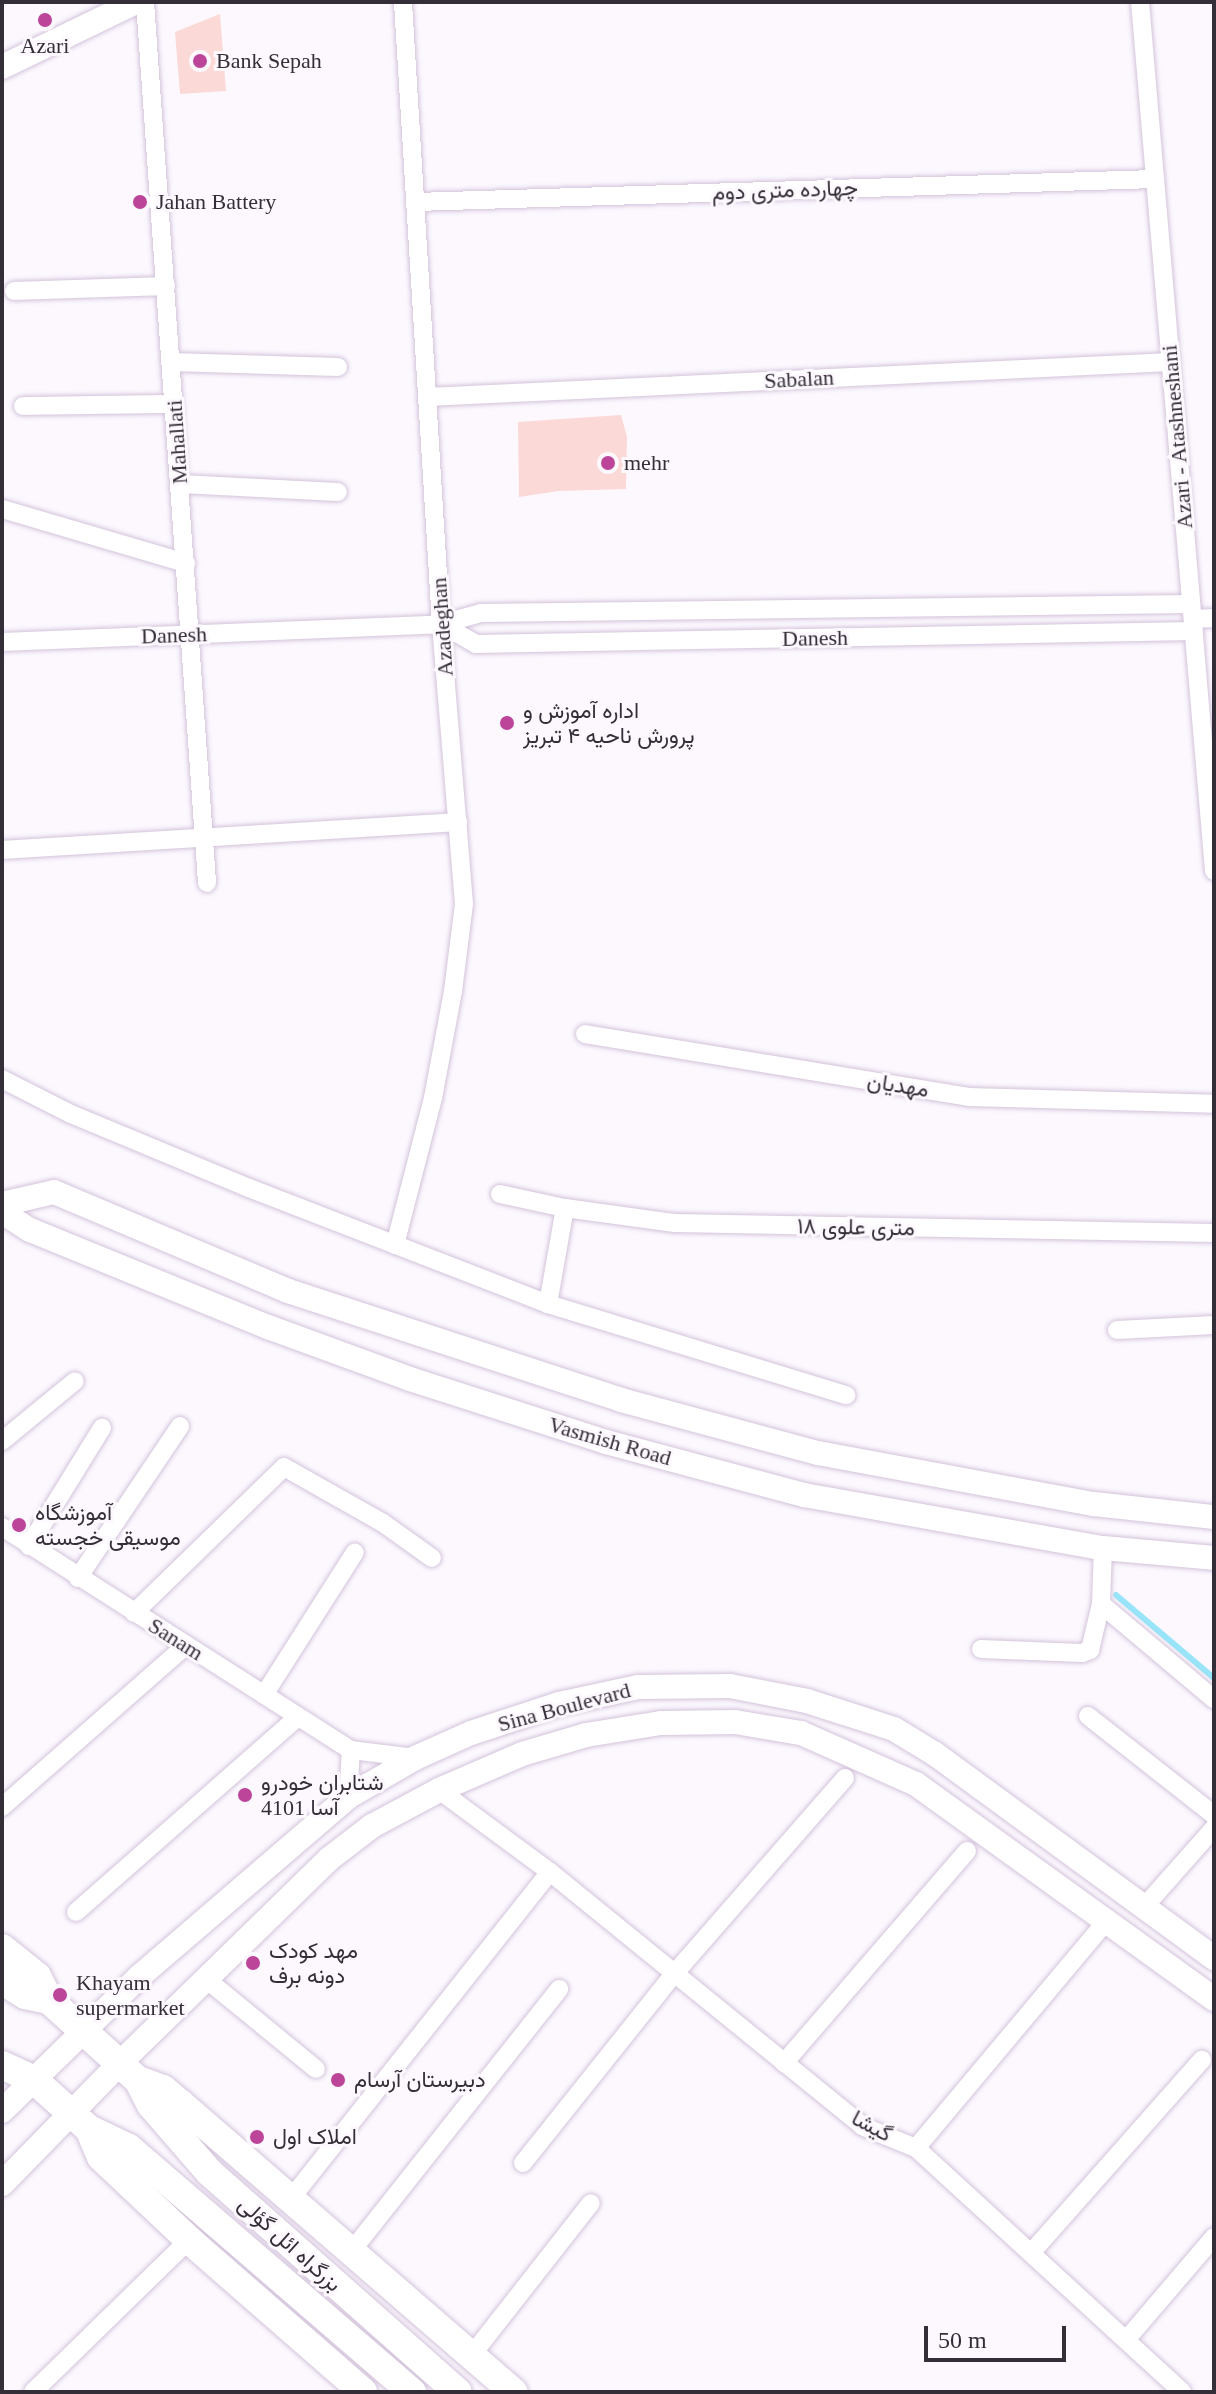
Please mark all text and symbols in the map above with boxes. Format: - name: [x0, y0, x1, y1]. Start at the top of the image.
- marker: Azari: [36, 11, 54, 29]
- place label: Azari: [21, 33, 69, 59]
- place label: Bank Sepah: [216, 48, 322, 74]
- marker: Bank Sepah: [191, 52, 209, 70]
- street label: چهارده متری دوم: [712, 174, 858, 206]
- place label: Jahan Battery: [156, 189, 276, 215]
- marker: Jahan Battery: [131, 193, 149, 211]
- street label: Azari - Atashneshani: [1156, 343, 1198, 531]
- street label: Sabalan: [764, 364, 834, 394]
- street label: Mahallati: [161, 399, 193, 485]
- place label: mehr: [624, 450, 669, 476]
- marker: mehr: [599, 454, 617, 472]
- street label: Azadeghan: [425, 577, 459, 677]
- street label: Danesh: [141, 621, 207, 649]
- street label: Danesh: [782, 624, 848, 652]
- place label: اداره آموزش و پرورش ناحیه ۴ تبریز: [523, 697, 695, 748]
- marker: اداره آموزش و پرورش ناحیه ۴ تبریز: [498, 714, 516, 732]
- street label: مهدیان: [865, 1067, 931, 1103]
- street label: ۱۸ متری علوی: [797, 1213, 915, 1241]
- street label: Vasmish Road: [546, 1411, 674, 1471]
- place label: آموزشگاه موسیقی خجسته: [35, 1499, 181, 1550]
- marker: آموزشگاه موسیقی خجسته: [10, 1516, 28, 1534]
- street label: Sanam: [144, 1612, 208, 1666]
- street label: Sina Boulevard: [495, 1677, 633, 1737]
- place label: شتابران خودرو 4101 آسا: [261, 1769, 384, 1820]
- marker: شتابران خودرو 4101 آسا: [236, 1786, 254, 1804]
- place label: مهد کودک دونه برف: [269, 1937, 358, 1988]
- marker: مهد کودک دونه برف: [244, 1954, 262, 1972]
- place label: Khayam supermarket: [76, 1969, 185, 2020]
- marker: Khayam supermarket: [51, 1986, 69, 2004]
- place label: دبیرستان آرسام: [354, 2067, 486, 2093]
- marker: دبیرستان آرسام: [329, 2071, 347, 2089]
- street label: گیشا: [847, 2104, 897, 2148]
- place label: املاک اول: [273, 2124, 357, 2150]
- marker: املاک اول: [248, 2128, 266, 2146]
- street label: بزرگراه ائل گؤلی: [233, 2191, 347, 2297]
- scale bar: [928, 2310, 1070, 2360]
- text: 50 m: [938, 2327, 987, 2353]

